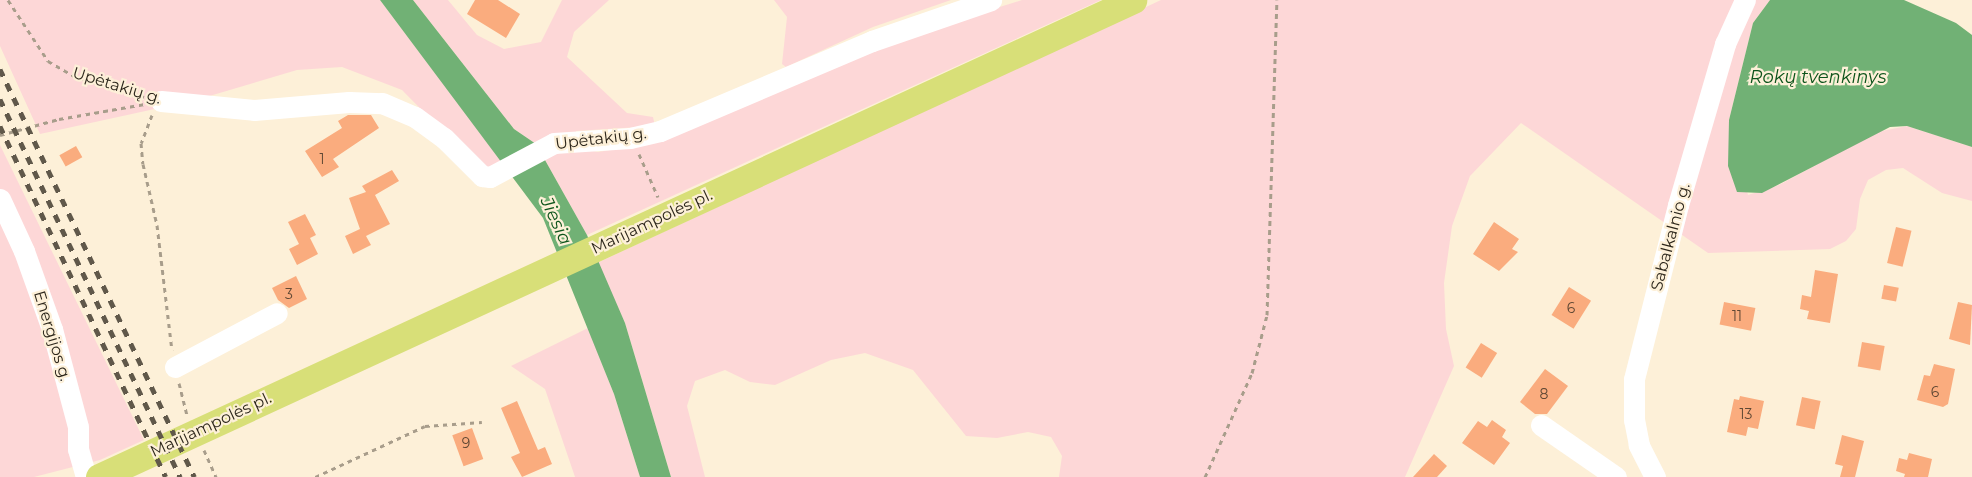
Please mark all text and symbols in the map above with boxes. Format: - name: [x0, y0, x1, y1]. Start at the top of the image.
- street label: Upėtakių g.: [70, 63, 164, 109]
- water label: Rokų tvenkinys: [1749, 66, 1887, 88]
- street label: Upėtakių g.: [554, 124, 648, 154]
- house number: 1: [319, 151, 325, 167]
- street label: Sabalkalnio g.: [1647, 181, 1695, 293]
- street label: Marijampolės pl.: [588, 186, 716, 258]
- water label: Jiesia: [536, 194, 576, 248]
- house number: 3: [285, 286, 293, 302]
- street label: Energijos g.: [29, 289, 75, 383]
- house number: 6: [1567, 300, 1575, 316]
- house number: 11: [1732, 308, 1742, 324]
- house number: 6: [1931, 384, 1939, 400]
- house number: 8: [1540, 386, 1548, 402]
- street label: Marijampolės pl.: [147, 389, 275, 461]
- house number: 13: [1740, 406, 1752, 422]
- house number: 9: [462, 435, 470, 451]

